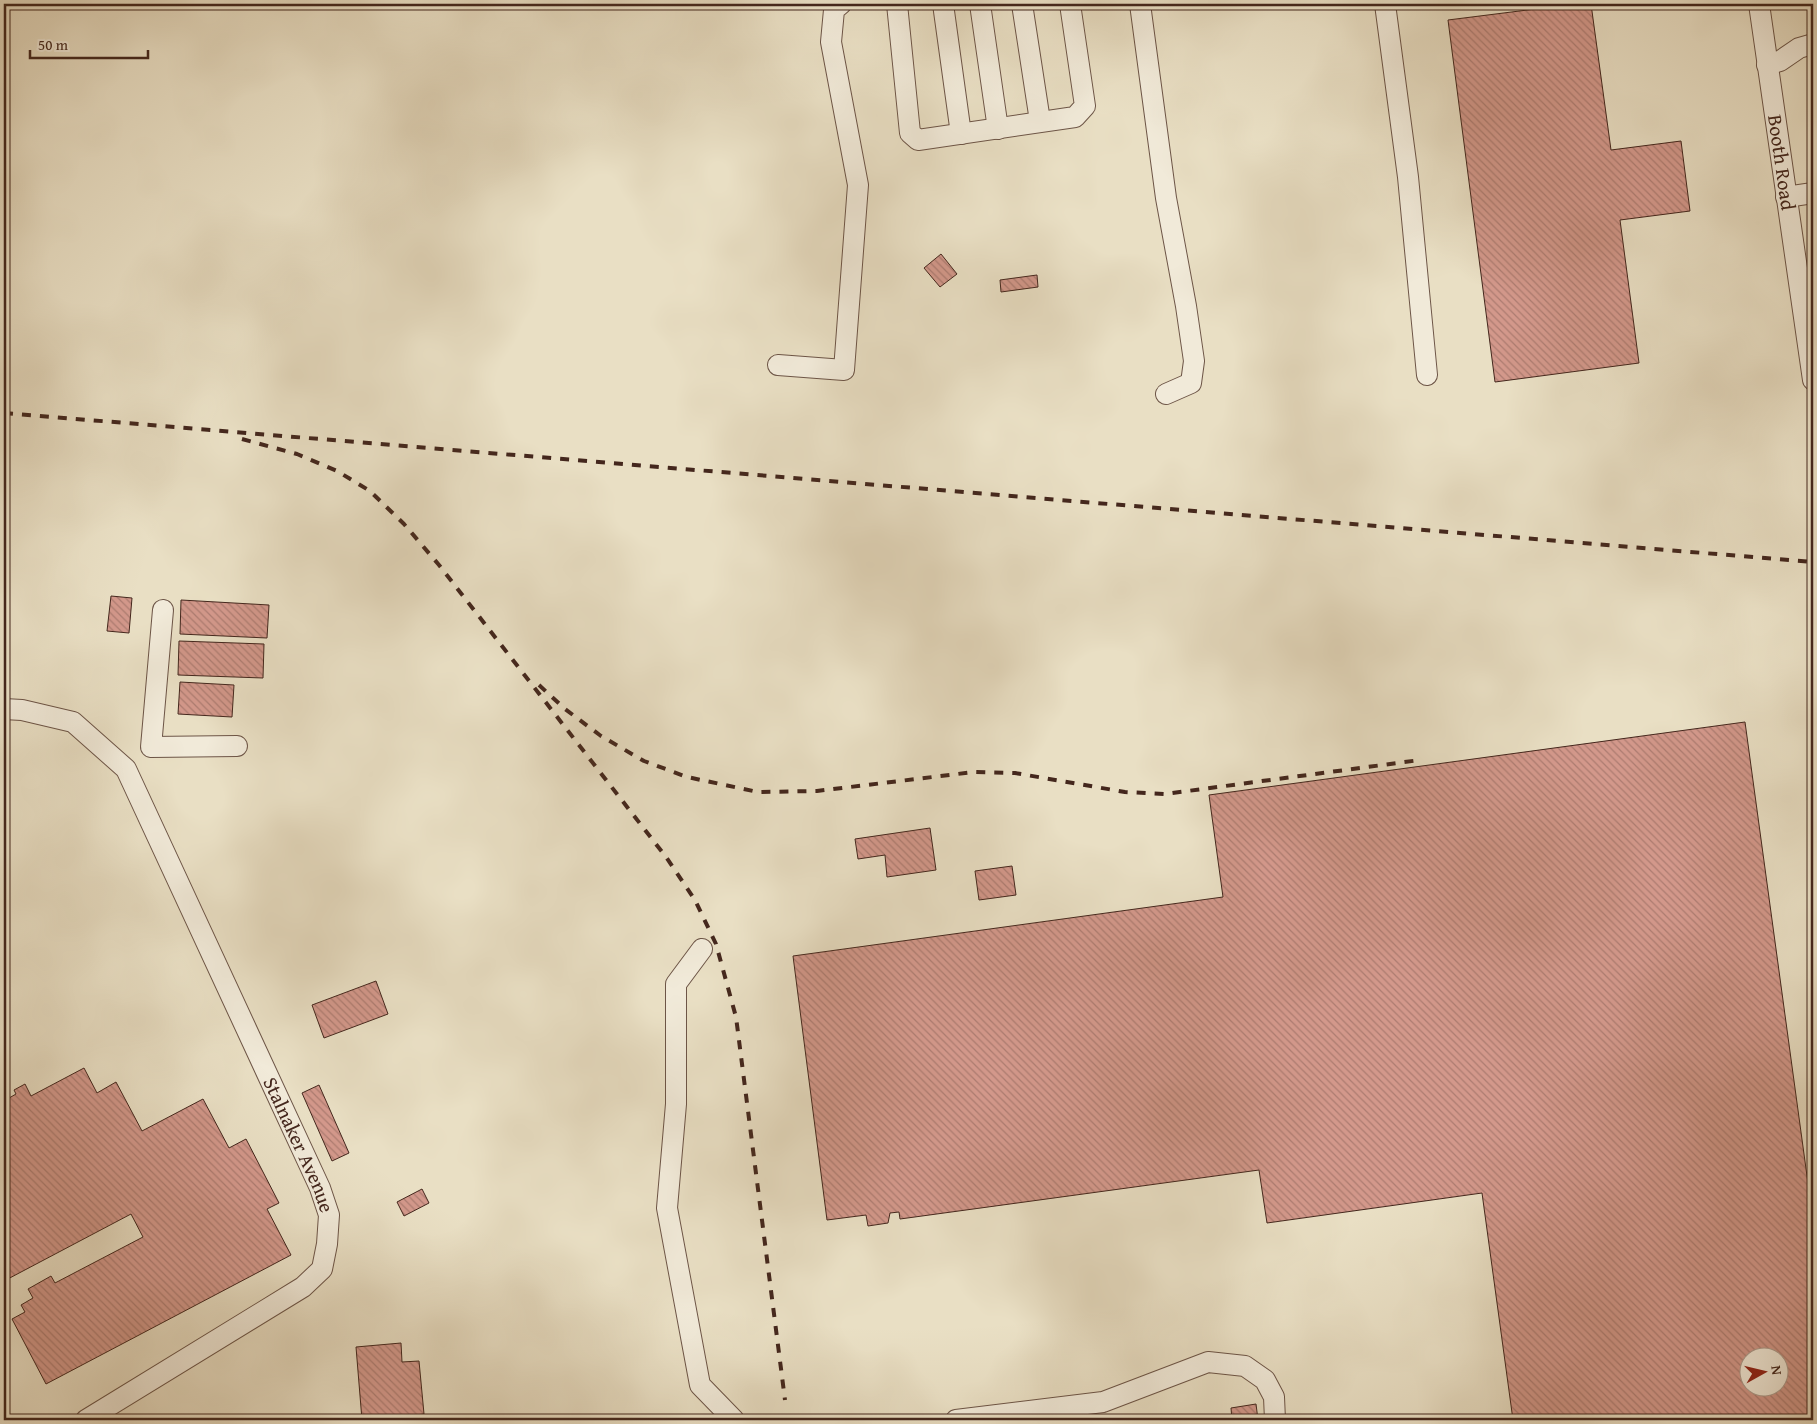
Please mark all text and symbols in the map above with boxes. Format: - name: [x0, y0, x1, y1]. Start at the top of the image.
- scale bar: [30, 28, 148, 60]
- text: 50 m: [38, 34, 69, 55]
- street label: Booth Road: [1761, 113, 1803, 212]
- street label: Stalnaker Avenue: [256, 1072, 342, 1216]
- north arrow: [1740, 1346, 1790, 1396]
- text: N: [1766, 1364, 1788, 1377]

